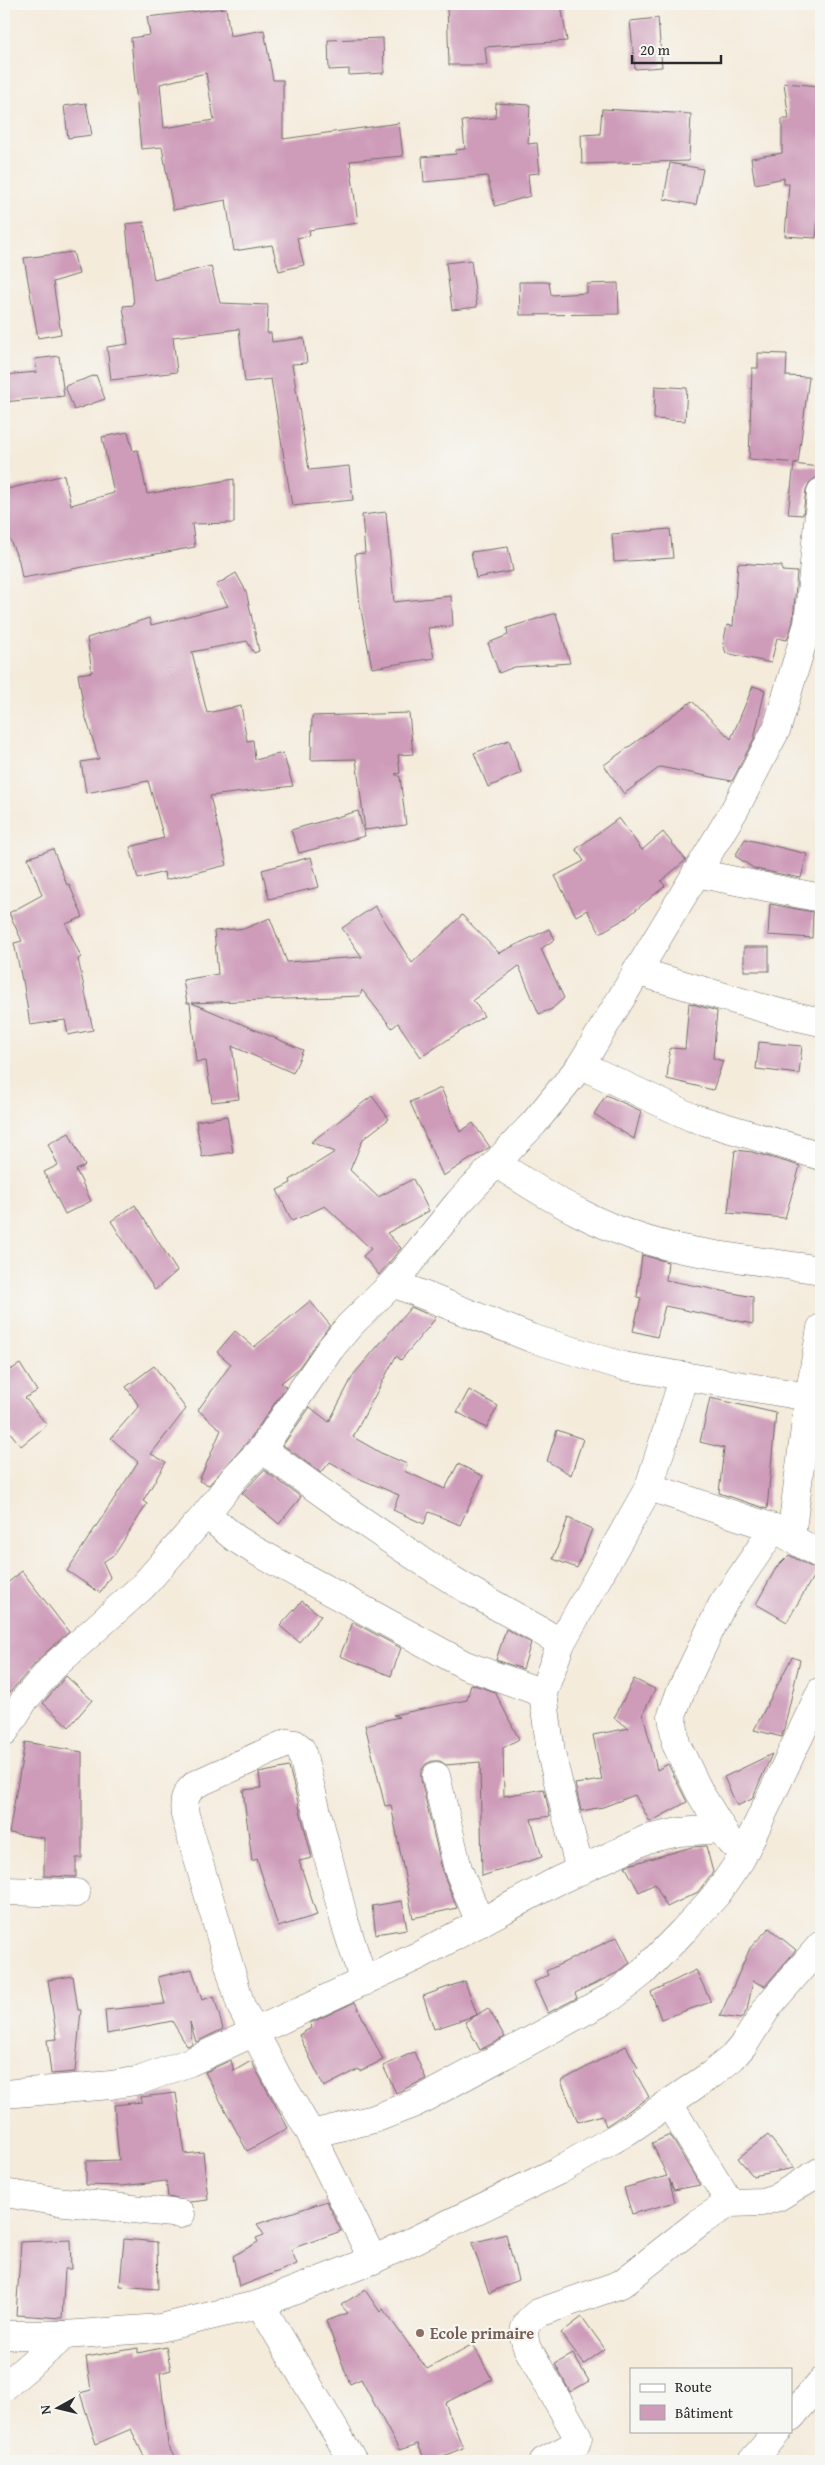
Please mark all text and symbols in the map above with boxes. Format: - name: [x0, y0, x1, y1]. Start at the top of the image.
- scale bar: [632, 32, 721, 64]
- text: 20 m: [640, 39, 671, 60]
- place label: Ecole primaire: [430, 2321, 534, 2345]
- marker: Ecole primaire: [414, 2327, 426, 2339]
- legend: [630, 2368, 792, 2432]
- text: Route: [675, 2376, 712, 2397]
- north arrow: [32, 2382, 82, 2432]
- text: Bâtiment: [675, 2402, 734, 2423]
- text: N: [34, 2403, 56, 2416]

